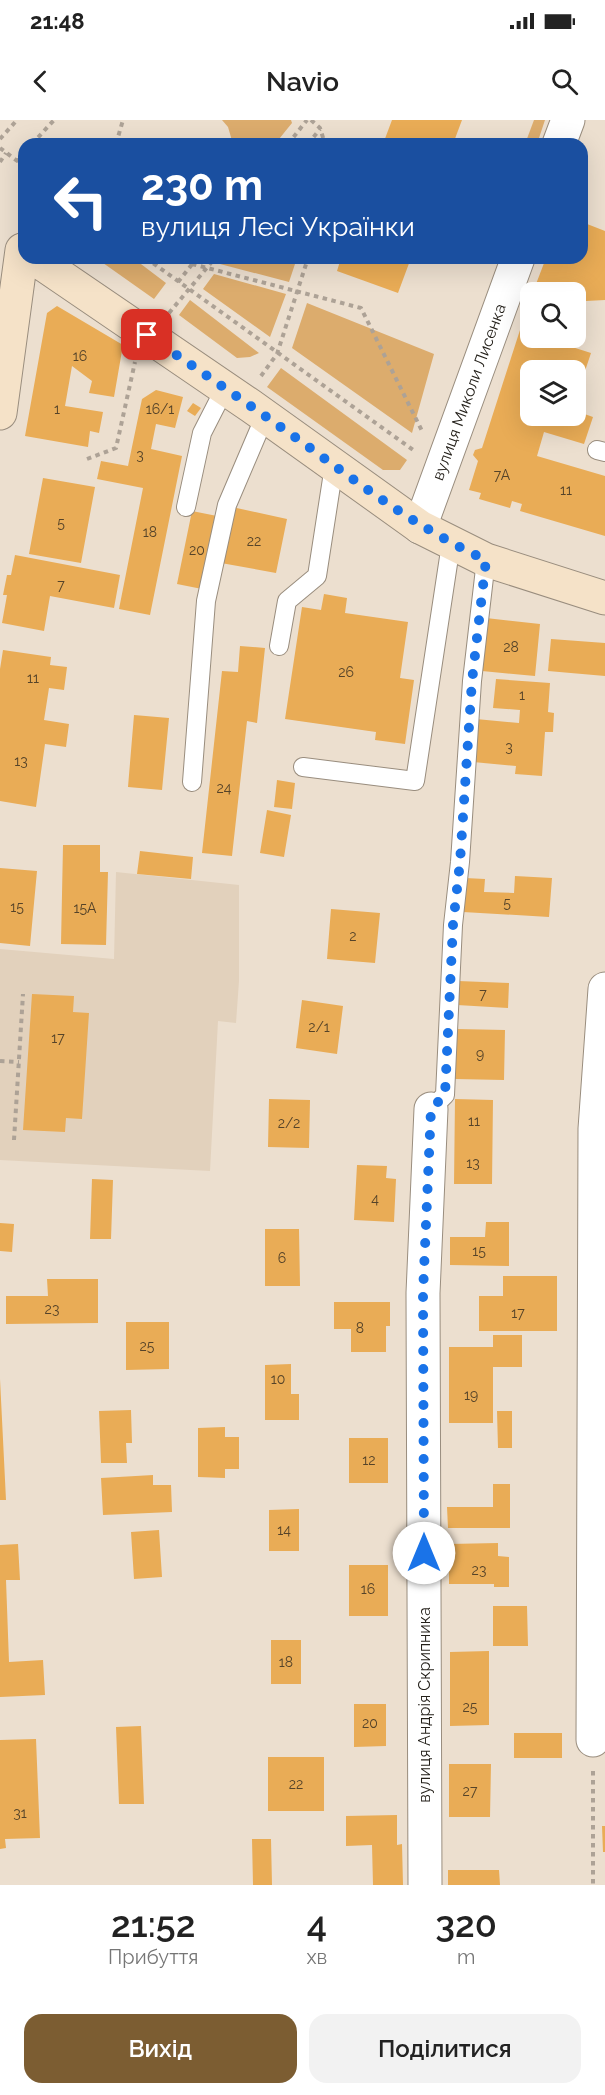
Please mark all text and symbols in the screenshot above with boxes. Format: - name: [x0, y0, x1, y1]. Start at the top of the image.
- text: 21:48: [30, 8, 85, 34]
- icon: back: [24, 65, 57, 98]
- icon: search: [548, 65, 581, 98]
- text: Navio: [266, 66, 339, 97]
- text: 230 m: [141, 161, 263, 210]
- icon: left: [42, 162, 120, 240]
- text: вулиця Лесі Українки: [141, 211, 415, 242]
- map controls: [520, 282, 586, 426]
- button: search: [520, 282, 586, 348]
- street label: вулиця Миколи Лисенка: [428, 301, 510, 483]
- pin: [121, 309, 172, 360]
- icon: arrive: [130, 318, 163, 351]
- house number: 16: [73, 348, 87, 364]
- button: layers: [520, 360, 586, 426]
- house number: 1: [54, 401, 60, 417]
- house number: 16/1: [146, 401, 174, 417]
- house number: 3: [136, 447, 144, 463]
- house number: 7А: [494, 467, 511, 483]
- house number: 11: [560, 482, 572, 498]
- house number: 5: [57, 515, 65, 531]
- house number: 18: [143, 524, 157, 540]
- house number: 22: [247, 533, 261, 549]
- house number: 20: [189, 542, 205, 558]
- house number: 7: [57, 577, 65, 593]
- house number: 28: [503, 639, 519, 655]
- house number: 26: [338, 664, 354, 680]
- house number: 11: [27, 670, 39, 686]
- house number: 1: [519, 687, 525, 703]
- house number: 3: [505, 739, 513, 755]
- house number: 13: [14, 753, 28, 769]
- house number: 24: [217, 780, 232, 796]
- house number: 5: [503, 895, 511, 911]
- house number: 15: [10, 899, 24, 915]
- house number: 15А: [73, 900, 97, 916]
- house number: 2: [349, 928, 357, 944]
- house number: 7: [479, 986, 487, 1002]
- house number: 2/1: [308, 1019, 330, 1035]
- house number: 17: [51, 1030, 65, 1046]
- house number: 9: [476, 1046, 484, 1062]
- house number: 11: [468, 1113, 480, 1129]
- house number: 2/2: [278, 1115, 300, 1131]
- house number: 13: [466, 1155, 480, 1171]
- house number: 4: [371, 1191, 379, 1207]
- house number: 15: [472, 1243, 486, 1259]
- house number: 6: [278, 1250, 286, 1266]
- house number: 23: [45, 1301, 59, 1317]
- house number: 17: [511, 1305, 525, 1321]
- house number: 8: [356, 1320, 364, 1336]
- house number: 25: [140, 1338, 155, 1354]
- house number: 10: [271, 1371, 285, 1387]
- house number: 19: [464, 1387, 478, 1403]
- house number: 12: [362, 1452, 376, 1468]
- position arrow: [392, 1521, 456, 1585]
- house number: 14: [277, 1522, 291, 1538]
- house number: 23: [472, 1562, 486, 1578]
- house number: 16: [361, 1581, 375, 1597]
- street label: вулиця Андрія Скрипника: [415, 1607, 434, 1803]
- house number: 18: [279, 1654, 293, 1670]
- house number: 25: [463, 1699, 478, 1715]
- house number: 20: [362, 1715, 378, 1731]
- house number: 22: [289, 1776, 303, 1792]
- house number: 27: [463, 1783, 478, 1799]
- house number: 31: [13, 1805, 27, 1821]
- text: 21:52: [111, 1903, 195, 1945]
- text: 4: [307, 1903, 327, 1945]
- text: 320: [435, 1903, 497, 1945]
- text: Прибуття: [108, 1945, 198, 1969]
- text: хв: [306, 1945, 327, 1969]
- text: m: [457, 1945, 475, 1969]
- button: Вихід: [24, 2014, 297, 2083]
- button: Поділитися: [309, 2014, 581, 2083]

